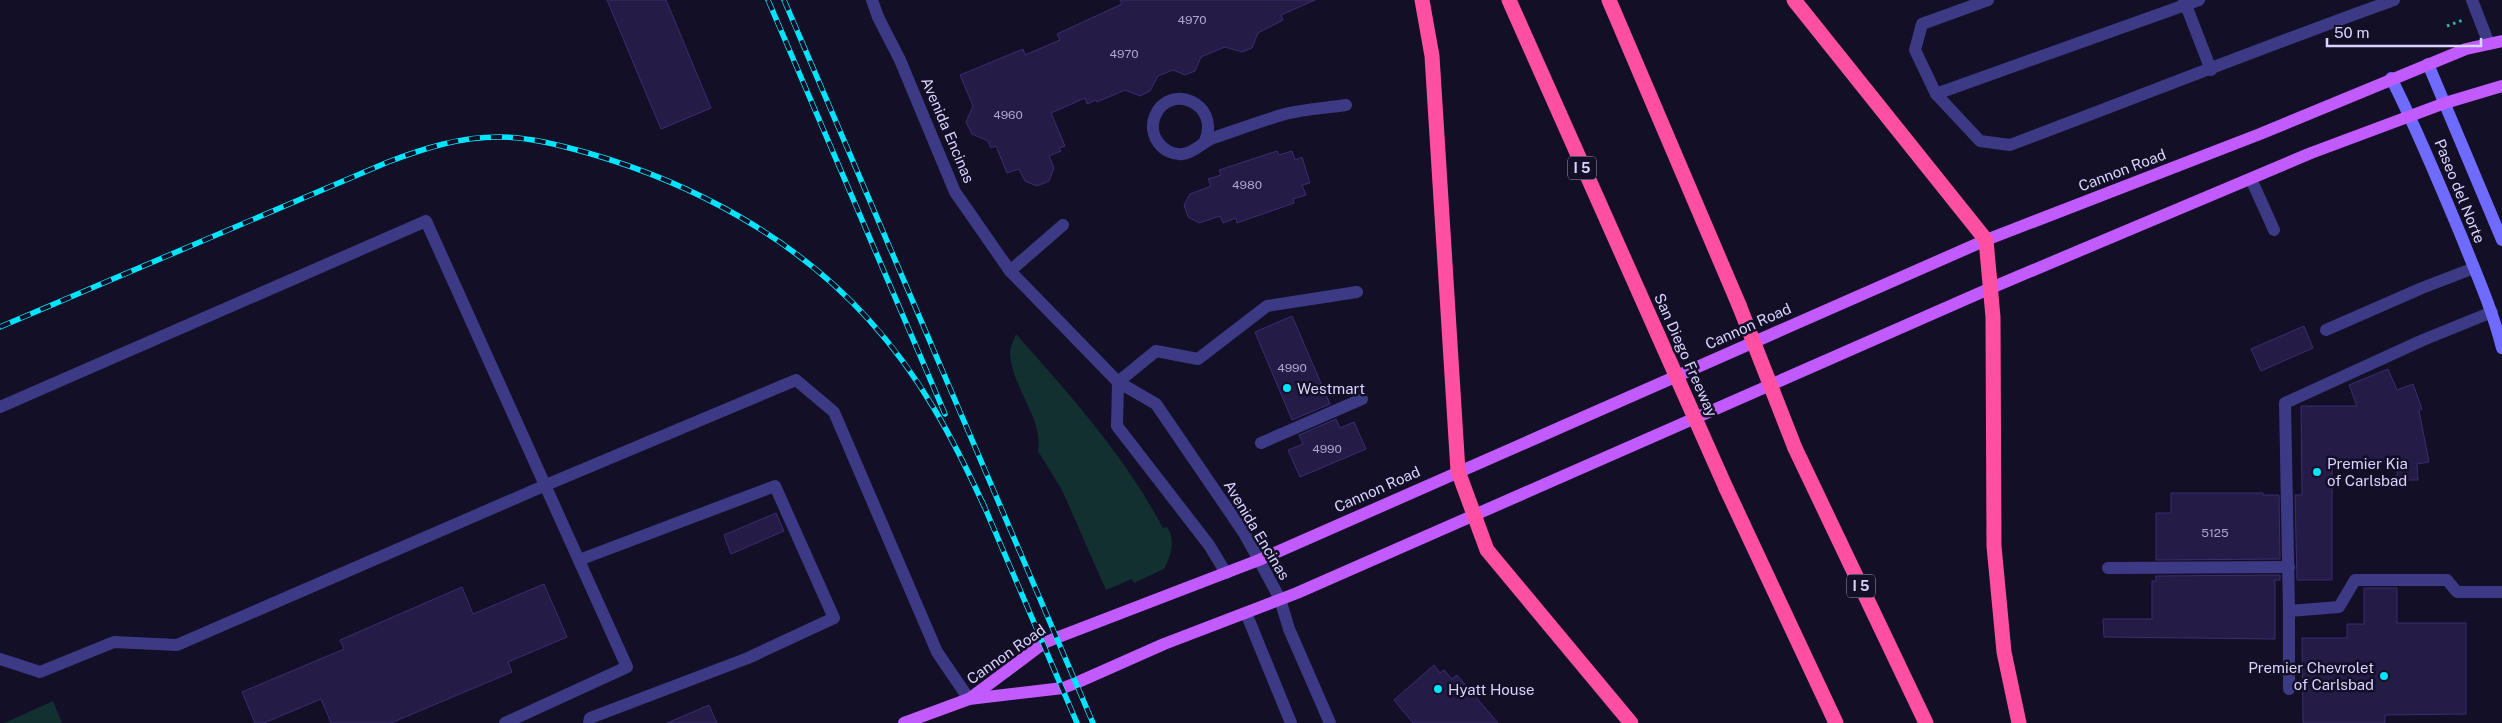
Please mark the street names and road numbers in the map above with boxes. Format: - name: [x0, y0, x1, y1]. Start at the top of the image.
- street label: Avenida Encinas: [918, 75, 978, 185]
- street label: Paseo del Norte: [2431, 137, 2489, 245]
- street label: Cannon Road: [2076, 146, 2168, 194]
- road number: I 5: [1568, 156, 1596, 180]
- street label: San Diego Freeway: [1651, 291, 1721, 419]
- street label: Cannon Road: [1702, 299, 1794, 353]
- street label: Cannon Road: [1331, 462, 1423, 516]
- street label: Avenida Encinas: [1221, 477, 1293, 583]
- road number: I 5: [1847, 574, 1875, 598]
- street label: Cannon Road: [963, 621, 1049, 687]

